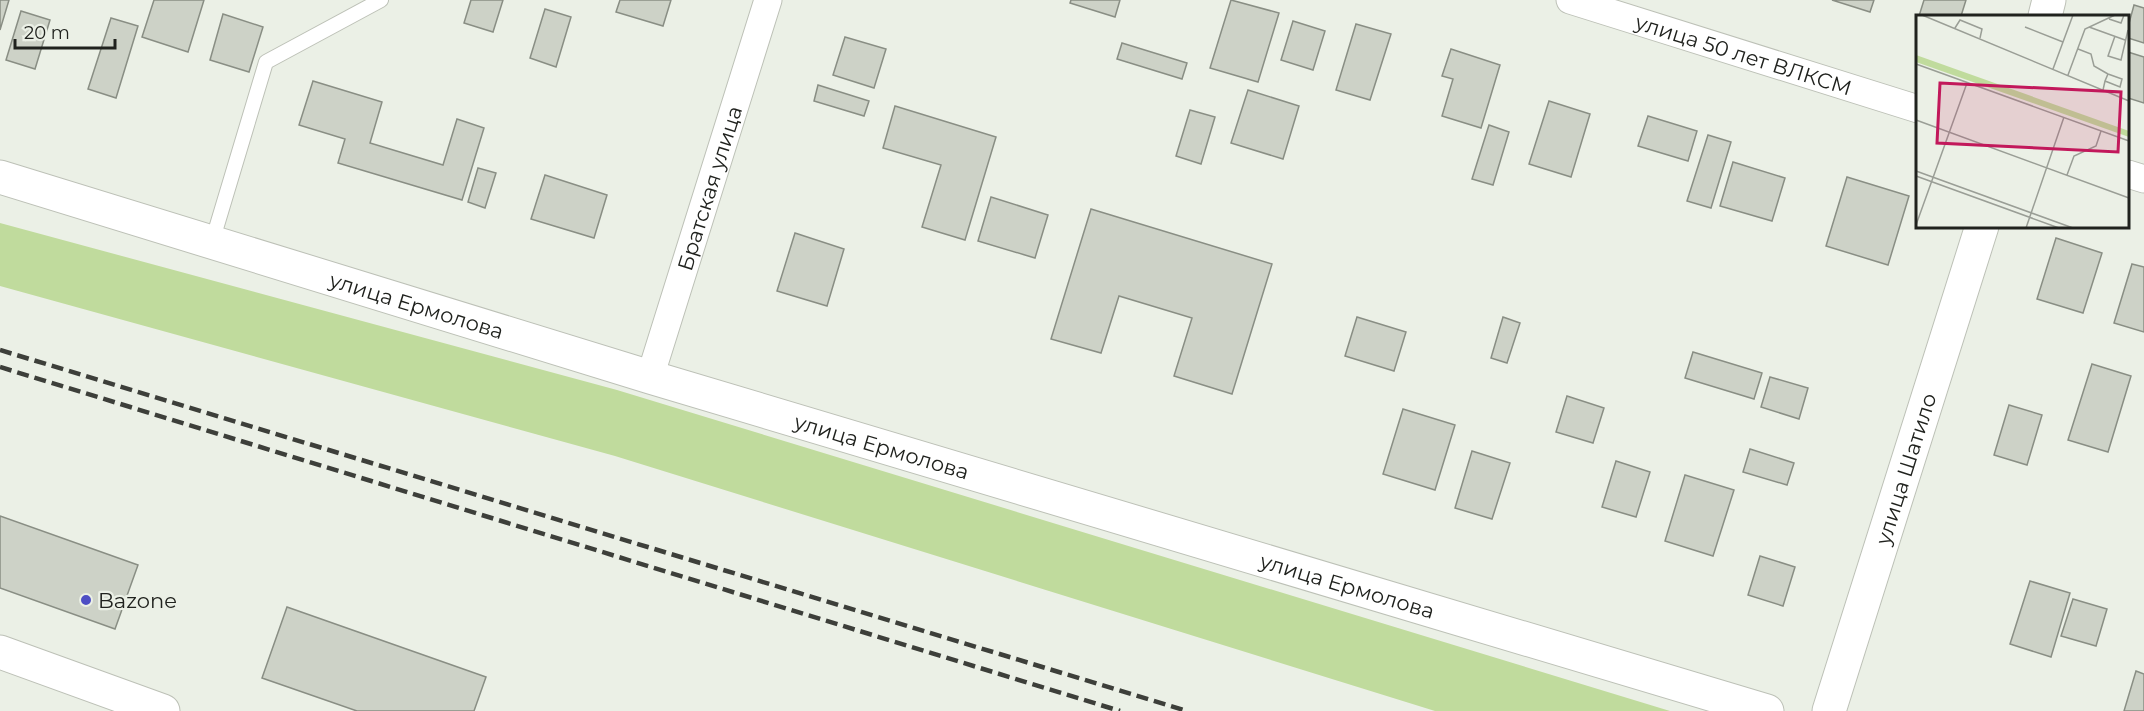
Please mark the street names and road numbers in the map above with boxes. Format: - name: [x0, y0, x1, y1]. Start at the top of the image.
- street label: улица 50 лет ВЛКСМ: [1632, 9, 1855, 100]
- street label: Братская улица: [672, 103, 747, 273]
- street label: улица Ермолова: [326, 266, 507, 344]
- street label: улица Шатило: [1870, 390, 1941, 549]
- street label: улица Ермолова: [791, 408, 972, 484]
- street label: улица Ермолова: [1256, 547, 1438, 623]

